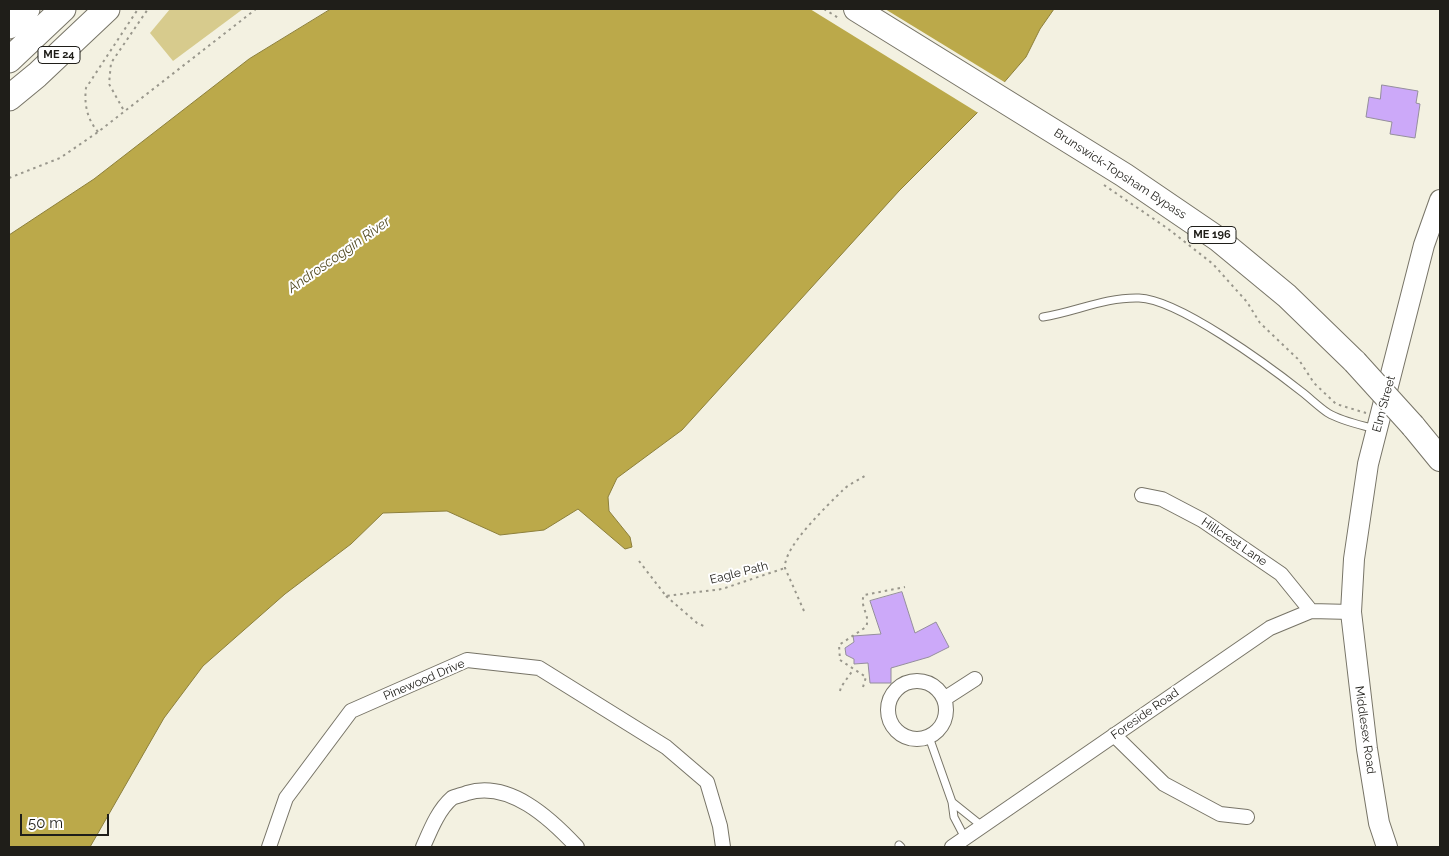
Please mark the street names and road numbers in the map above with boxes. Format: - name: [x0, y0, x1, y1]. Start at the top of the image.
- road number: ME 24: [38, 46, 80, 64]
- street label: Brunswick-Topsham Bypass: [1051, 126, 1189, 222]
- road number: ME 196: [1188, 226, 1236, 244]
- street label: Elm Street: [1370, 374, 1398, 434]
- street label: Hillcrest Lane: [1198, 515, 1270, 569]
- street label: Eagle Path: [708, 559, 770, 587]
- street label: Pinewood Drive: [381, 656, 467, 704]
- street label: Foreside Road: [1108, 685, 1182, 743]
- street label: Middlesex Road: [1352, 685, 1378, 775]

